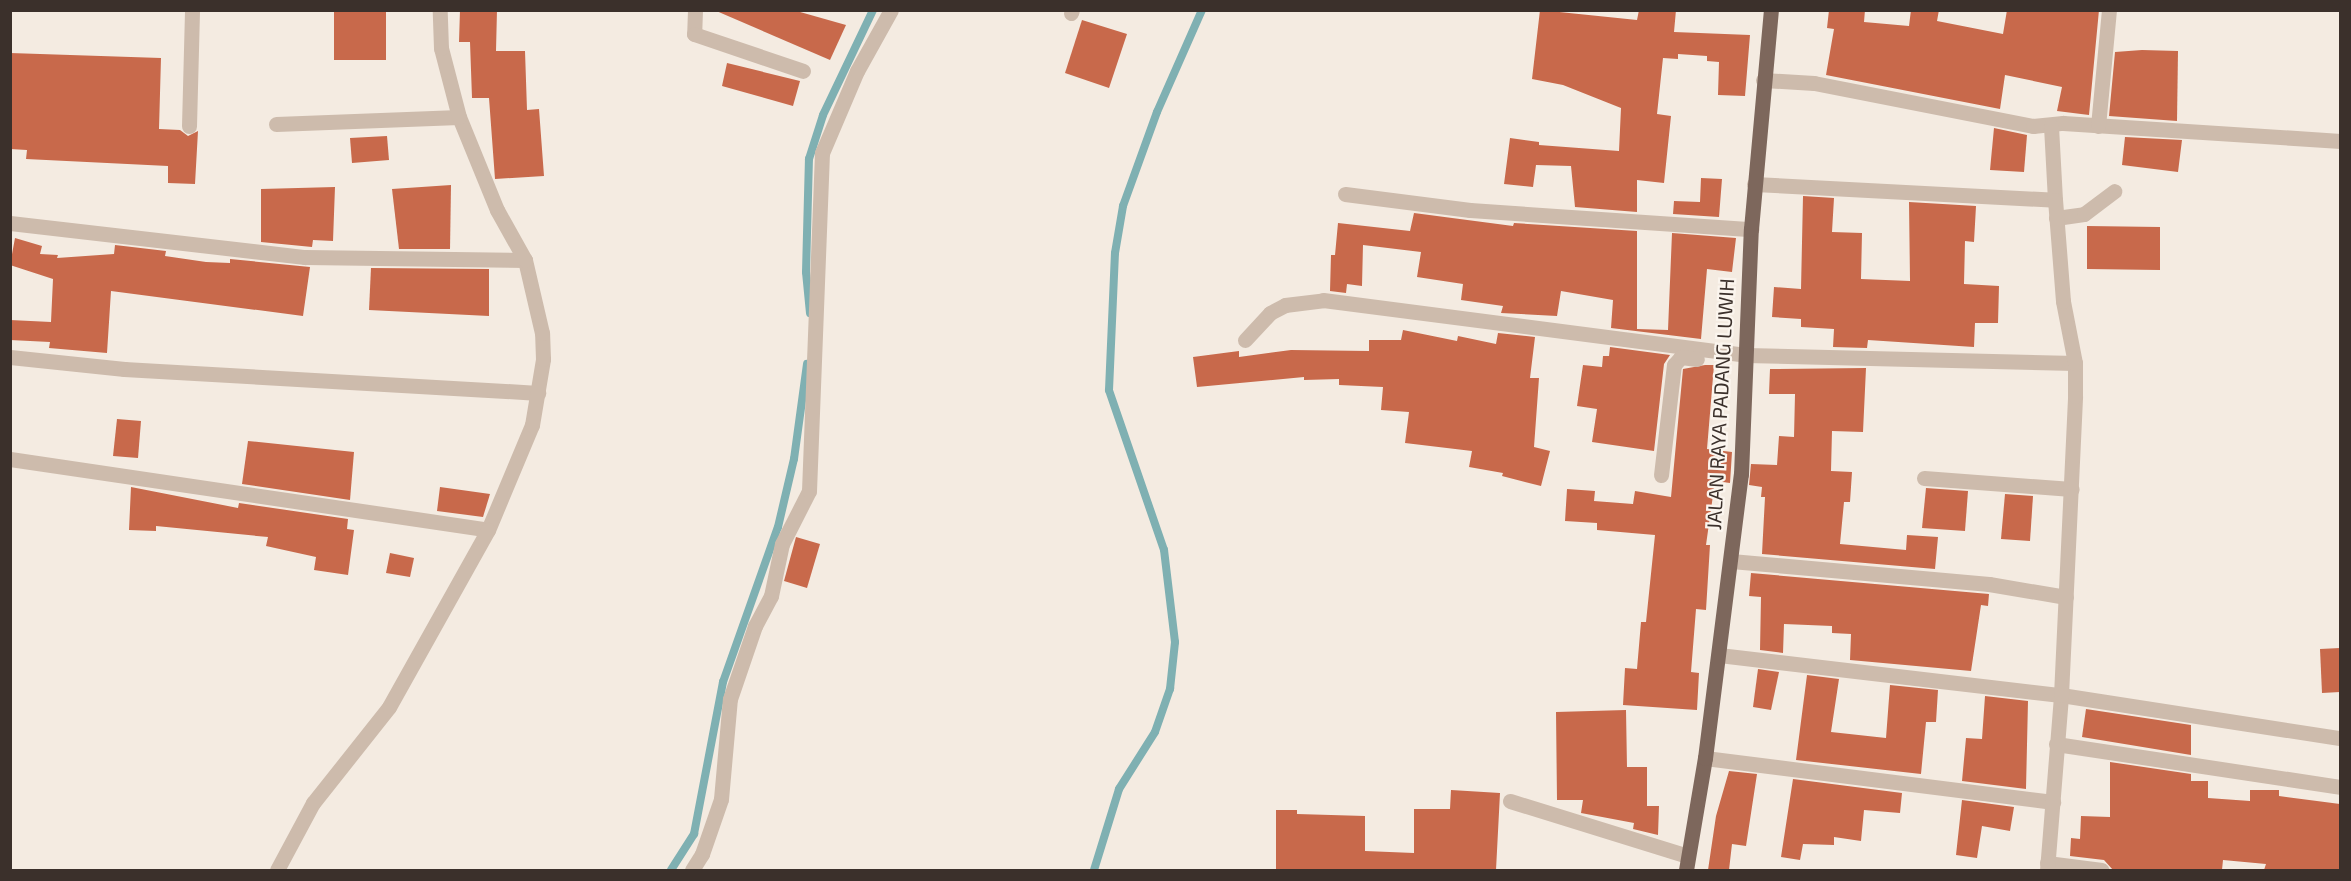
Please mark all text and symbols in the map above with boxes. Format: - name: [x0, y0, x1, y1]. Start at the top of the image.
- street label: JALAN RAYA PADANG LUWIH: [1701, 277, 1739, 531]

